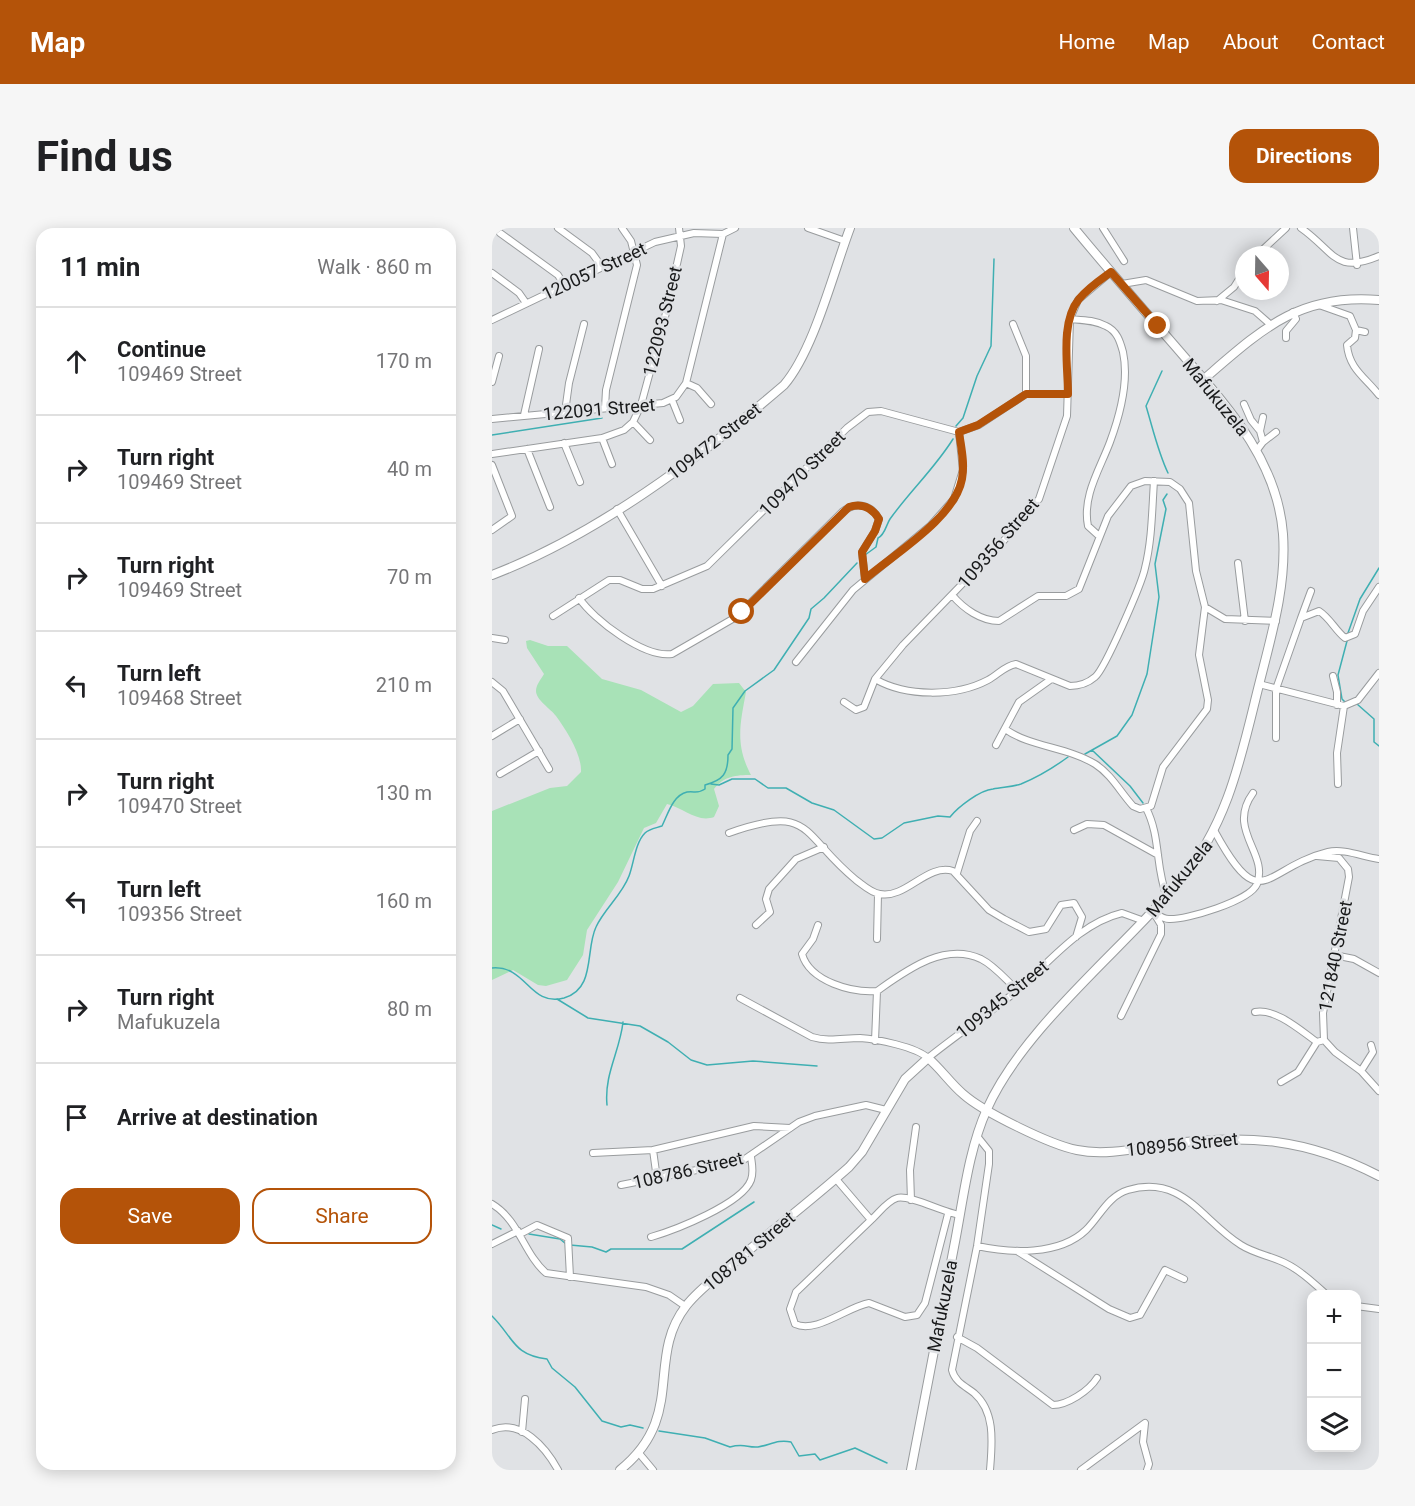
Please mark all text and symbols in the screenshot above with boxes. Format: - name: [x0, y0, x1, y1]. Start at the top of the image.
- text: Map: [30, 26, 85, 59]
- text: Home: [1059, 30, 1115, 54]
- text: Map: [1148, 30, 1190, 54]
- text: About: [1223, 30, 1279, 54]
- text: Contact: [1312, 30, 1385, 54]
- button: Directions: [1229, 129, 1379, 183]
- text: Find us: [36, 132, 173, 181]
- street label: 120057 Street: [539, 238, 650, 304]
- north arrow: [1235, 246, 1289, 300]
- text: 11 min: [60, 252, 140, 282]
- text: Walk · 860 m: [317, 255, 432, 279]
- street label: 122093 Street: [638, 264, 686, 378]
- route end: [1144, 312, 1170, 338]
- text: Continue: [117, 337, 206, 362]
- icon: ahead: [60, 345, 93, 378]
- text: 170 m: [376, 349, 432, 373]
- street label: Mafukuzela: [1179, 354, 1253, 440]
- text: 109469 Street: [117, 362, 242, 386]
- street label: 122091 Street: [542, 394, 656, 424]
- street label: 109472 Street: [663, 398, 765, 484]
- street label: 109470 Street: [755, 426, 849, 520]
- text: Turn right: [117, 445, 214, 470]
- icon: right: [60, 453, 93, 486]
- text: 40 m: [387, 457, 432, 481]
- text: 109469 Street: [117, 470, 242, 494]
- street label: 109356 Street: [953, 494, 1043, 592]
- text: Turn right: [117, 553, 214, 578]
- icon: right: [60, 561, 93, 594]
- text: 70 m: [387, 565, 432, 589]
- text: 109469 Street: [117, 578, 242, 602]
- route start: [728, 598, 754, 624]
- text: Turn left: [117, 661, 201, 686]
- icon: left: [60, 669, 93, 702]
- text: 210 m: [376, 673, 432, 697]
- text: 109468 Street: [117, 686, 242, 710]
- text: Turn right: [117, 769, 214, 794]
- icon: right: [60, 777, 93, 810]
- text: 130 m: [376, 781, 432, 805]
- text: 109470 Street: [117, 794, 242, 818]
- street label: Mafukuzela: [1142, 835, 1216, 921]
- text: Turn left: [117, 877, 201, 902]
- icon: left: [60, 885, 93, 918]
- text: 160 m: [376, 889, 432, 913]
- street label: 121840 Street: [1314, 899, 1356, 1013]
- text: 109356 Street: [117, 902, 242, 926]
- street label: 109345 Street: [952, 955, 1052, 1043]
- text: Turn right: [117, 985, 214, 1010]
- icon: right: [60, 993, 93, 1026]
- text: 80 m: [387, 997, 432, 1021]
- text: Mafukuzela: [117, 1010, 221, 1034]
- icon: arrive: [60, 1101, 93, 1134]
- text: Arrive at destination: [117, 1105, 318, 1130]
- street label: 108956 Street: [1125, 1128, 1239, 1160]
- street label: 108786 Street: [631, 1147, 745, 1193]
- button: Save: [60, 1188, 240, 1244]
- button: Share: [252, 1188, 432, 1244]
- street label: 108781 Street: [699, 1207, 799, 1295]
- street label: Mafukuzela: [923, 1258, 961, 1354]
- map controls: [1307, 1290, 1361, 1452]
- button: +: [1307, 1290, 1361, 1344]
- button: −: [1307, 1344, 1361, 1398]
- button: layers: [1307, 1398, 1361, 1452]

